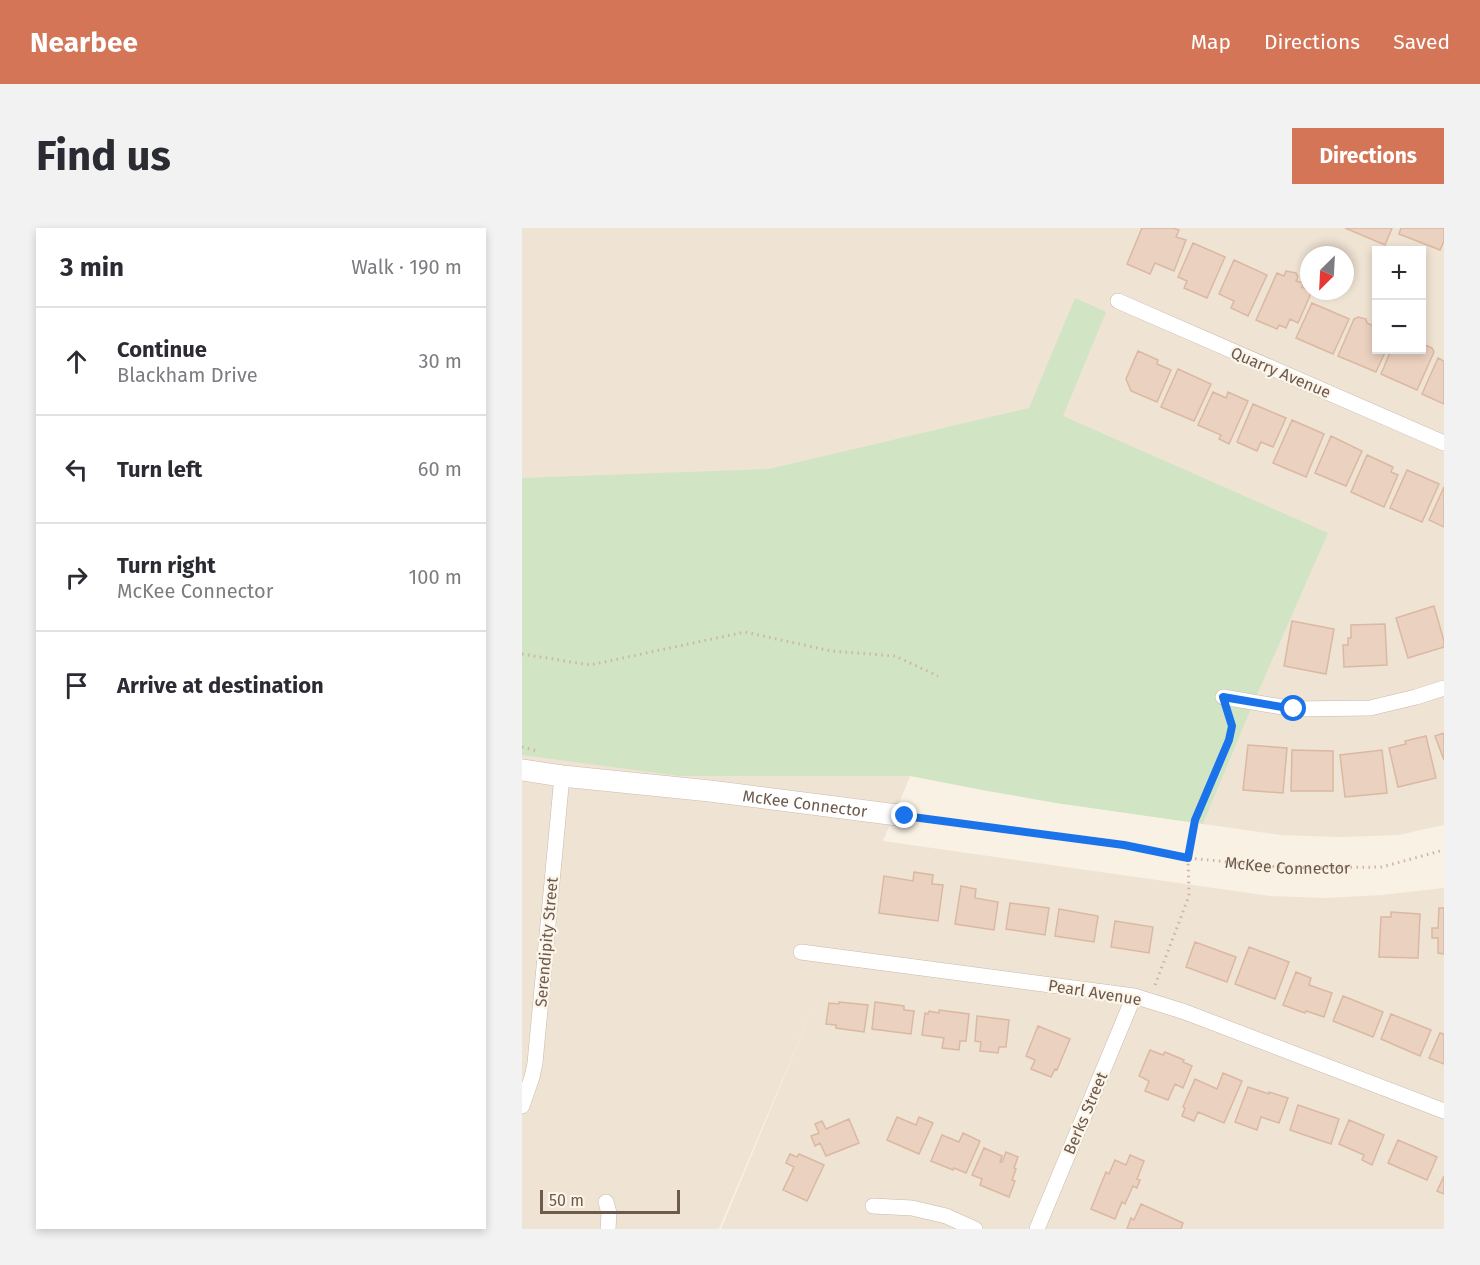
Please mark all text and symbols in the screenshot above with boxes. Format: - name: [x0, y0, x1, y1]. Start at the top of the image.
- text: Nearbee: [30, 26, 138, 59]
- text: Map: [1191, 29, 1231, 55]
- text: Directions: [1264, 29, 1360, 55]
- text: Saved: [1393, 29, 1450, 55]
- button: Directions: [1292, 128, 1444, 184]
- text: Find us: [36, 131, 171, 181]
- north arrow: [1300, 246, 1354, 300]
- map controls: [1372, 246, 1426, 354]
- button: +: [1372, 246, 1426, 300]
- text: 3 min: [60, 252, 124, 283]
- text: Walk · 190 m: [351, 255, 462, 279]
- button: −: [1372, 300, 1426, 354]
- text: Continue: [117, 336, 207, 363]
- street label: Quarry Avenue: [1228, 343, 1334, 402]
- icon: ahead: [60, 345, 93, 378]
- text: 30 m: [418, 349, 462, 373]
- text: Blackham Drive: [117, 363, 258, 387]
- icon: left: [60, 453, 93, 486]
- text: Turn left: [117, 456, 202, 483]
- text: 60 m: [418, 457, 462, 481]
- text: Turn right: [117, 552, 216, 579]
- icon: right: [60, 561, 93, 594]
- text: 100 m: [409, 565, 462, 589]
- text: McKee Connector: [117, 579, 273, 603]
- icon: arrive: [60, 669, 93, 702]
- text: Arrive at destination: [117, 672, 324, 699]
- route start: [1280, 695, 1306, 721]
- street label: McKee Connector: [742, 786, 869, 821]
- route end: [891, 802, 917, 828]
- street label: McKee Connector: [1224, 853, 1351, 878]
- street label: Serendipity Street: [531, 876, 562, 1008]
- street label: Pearl Avenue: [1047, 976, 1143, 1009]
- street label: Berks Street: [1060, 1069, 1111, 1157]
- scale bar: [540, 1187, 680, 1214]
- text: 50 m: [549, 1191, 584, 1210]

